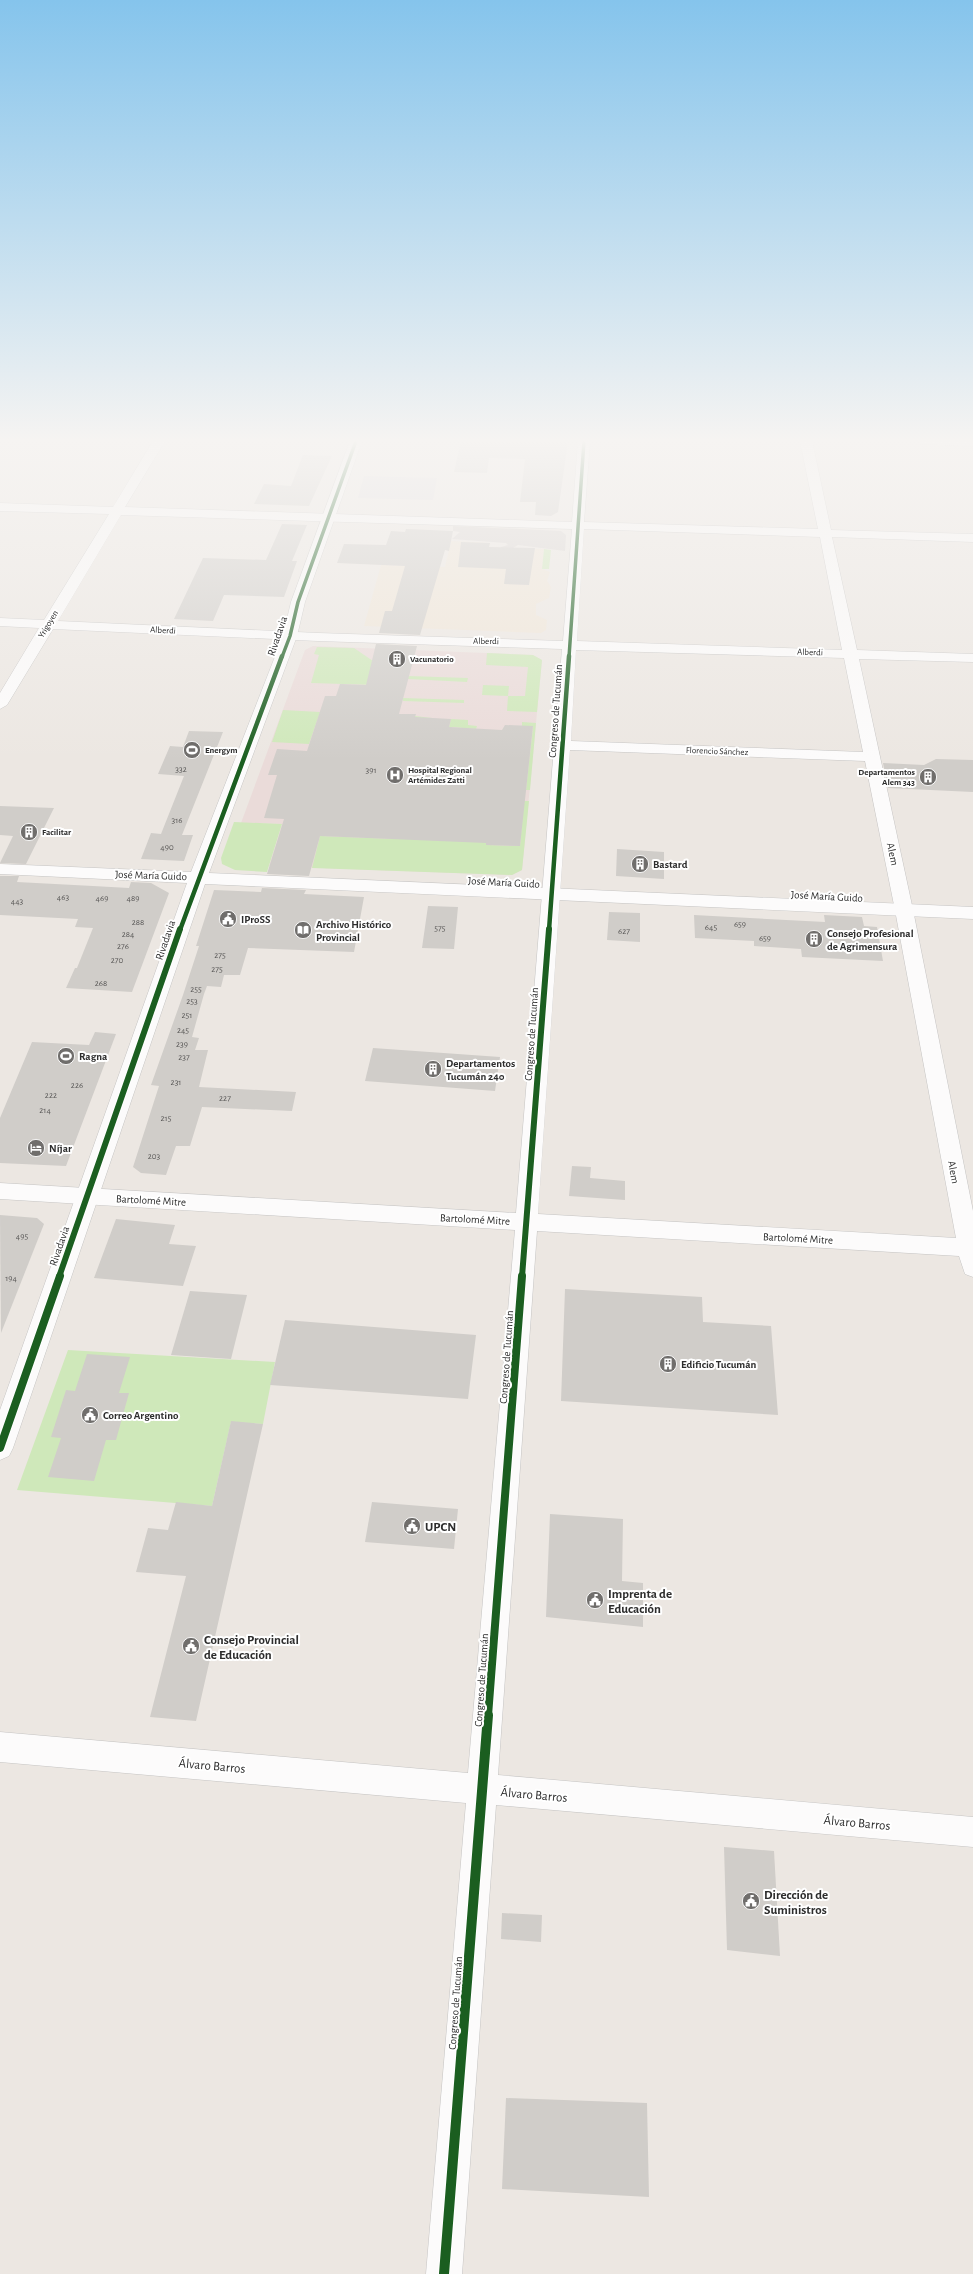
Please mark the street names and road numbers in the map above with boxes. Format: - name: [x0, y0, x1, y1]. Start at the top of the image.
- street label: Yrigoyen: [37, 609, 60, 640]
- street label: Rivadavia: [266, 615, 289, 657]
- street label: Alberdi: [150, 625, 176, 636]
- street label: Alberdi: [473, 637, 499, 646]
- street label: Alberdi: [797, 648, 823, 657]
- street label: Congreso de Tucumán: [547, 664, 564, 758]
- street label: Florencio Sánchez: [686, 746, 749, 757]
- street label: Alem: [885, 842, 900, 867]
- street label: José María Guido: [115, 869, 187, 882]
- street label: José María Guido: [468, 875, 540, 890]
- street label: José María Guido: [791, 889, 863, 904]
- street label: Rivadavia: [154, 919, 177, 961]
- street label: Congreso de Tucumán: [523, 987, 540, 1081]
- street label: Alem: [946, 1160, 961, 1185]
- street label: Bartolomé Mitre: [116, 1193, 186, 1208]
- street label: Bartolomé Mitre: [440, 1212, 510, 1227]
- street label: Rivadavia: [48, 1225, 71, 1267]
- street label: Bartolomé Mitre: [763, 1231, 833, 1246]
- street label: Congreso de Tucumán: [498, 1310, 515, 1404]
- street label: Congreso de Tucumán: [473, 1633, 490, 1727]
- street label: Álvaro Barros: [178, 1756, 246, 1776]
- street label: Álvaro Barros: [500, 1785, 568, 1805]
- street label: Álvaro Barros: [823, 1813, 891, 1833]
- street label: Congreso de Tucumán: [447, 1956, 464, 2050]

